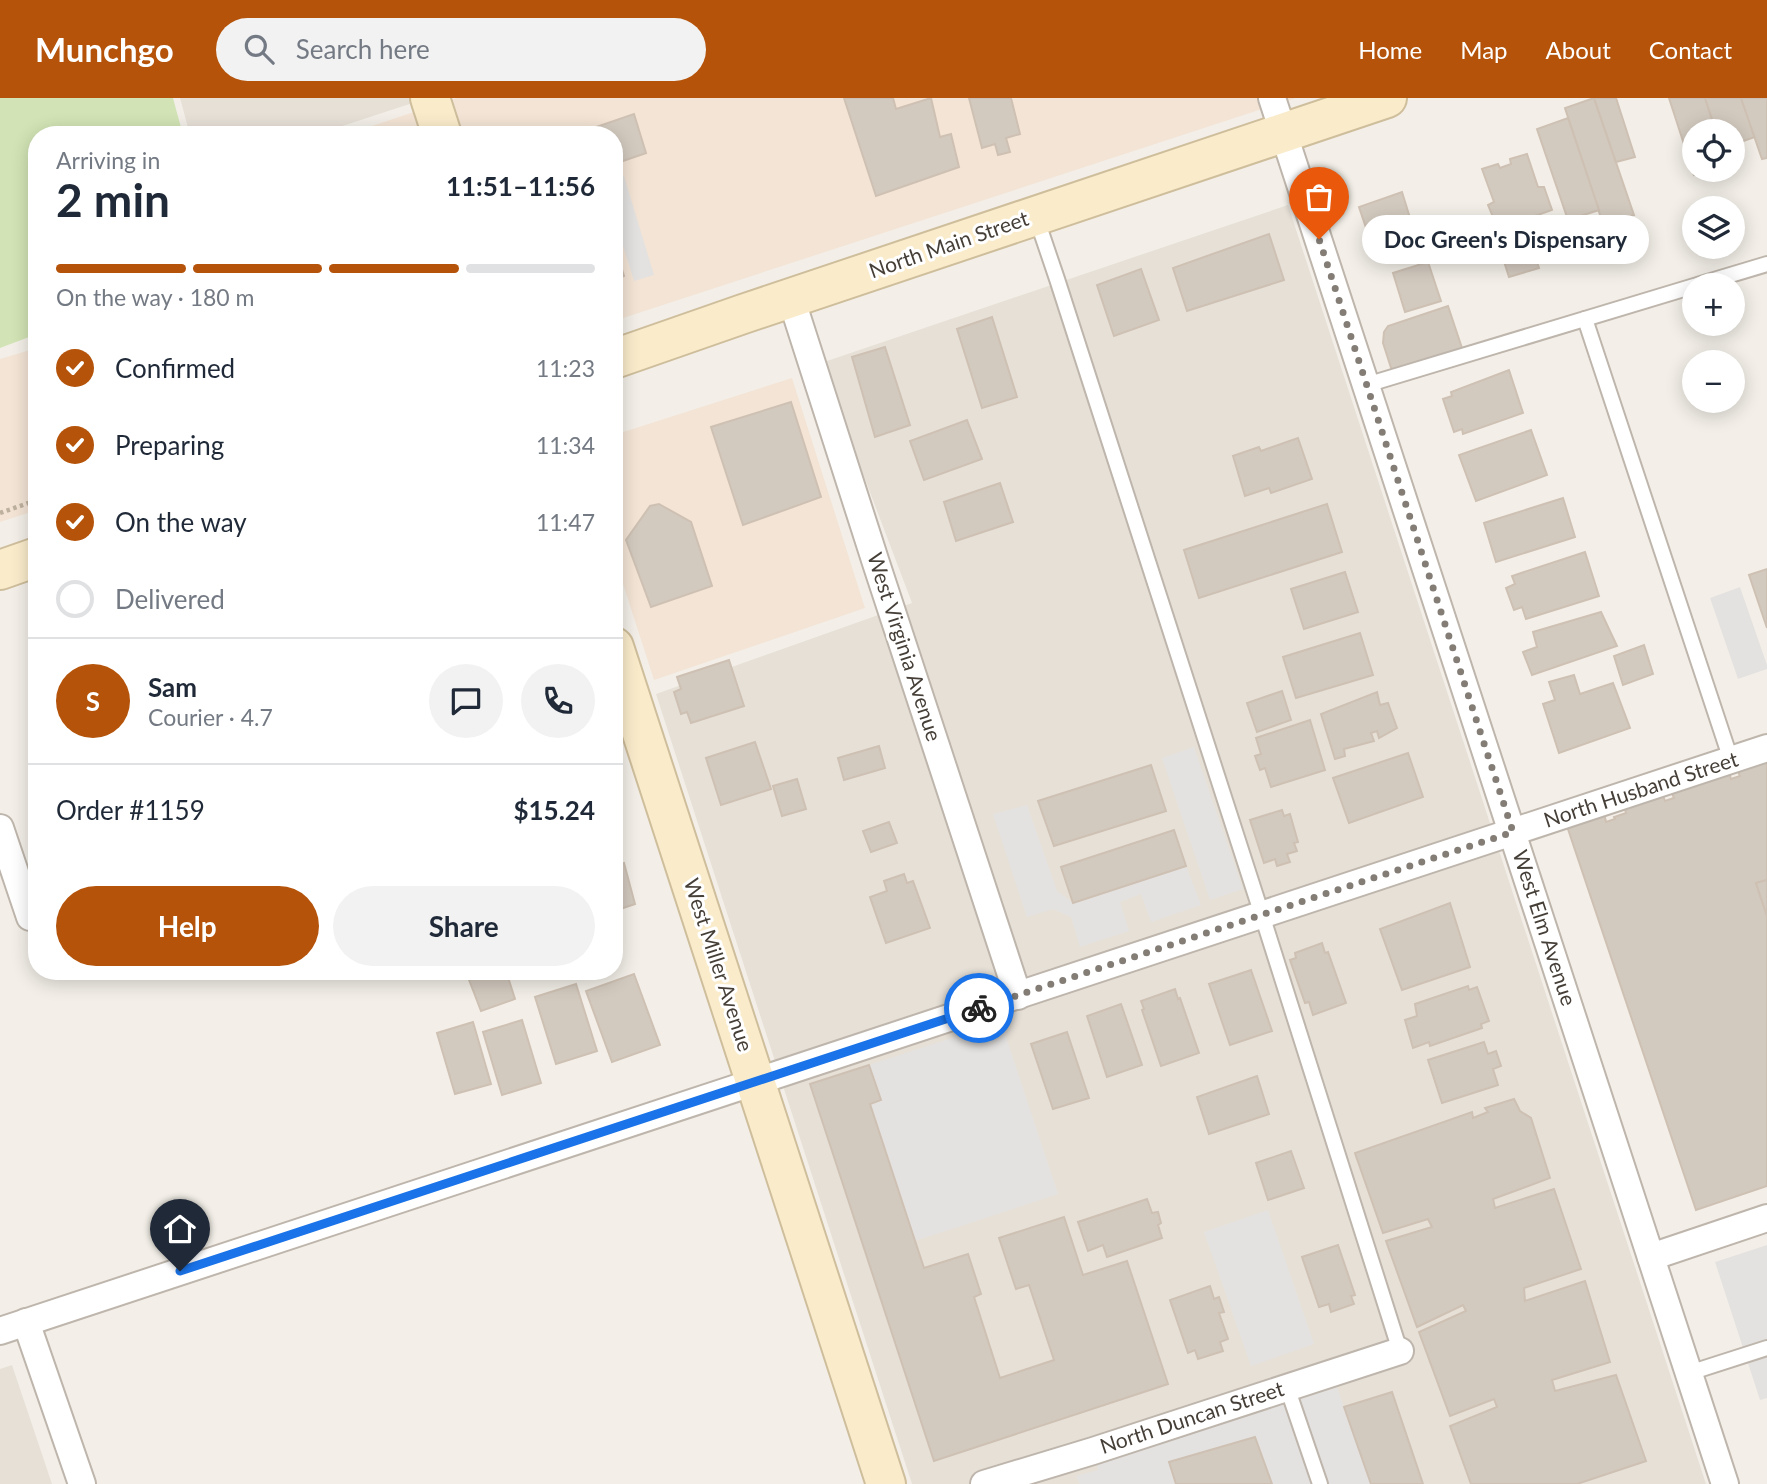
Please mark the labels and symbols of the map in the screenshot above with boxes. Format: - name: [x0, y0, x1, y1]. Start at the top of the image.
- pin: [1289, 167, 1349, 239]
- street label: North Main Street: [866, 204, 1032, 283]
- callout: Doc Green's Dispensary: [1361, 214, 1648, 264]
- street label: West Virginia Avenue: [863, 549, 948, 744]
- street label: North Husband Street: [1540, 745, 1741, 832]
- street label: West Elm Avenue: [1508, 847, 1582, 1008]
- street label: West Miller Avenue: [680, 875, 759, 1054]
- courier: [944, 973, 1014, 1043]
- pin: [150, 1199, 210, 1271]
- street label: North Duncan Street: [1096, 1375, 1287, 1458]

